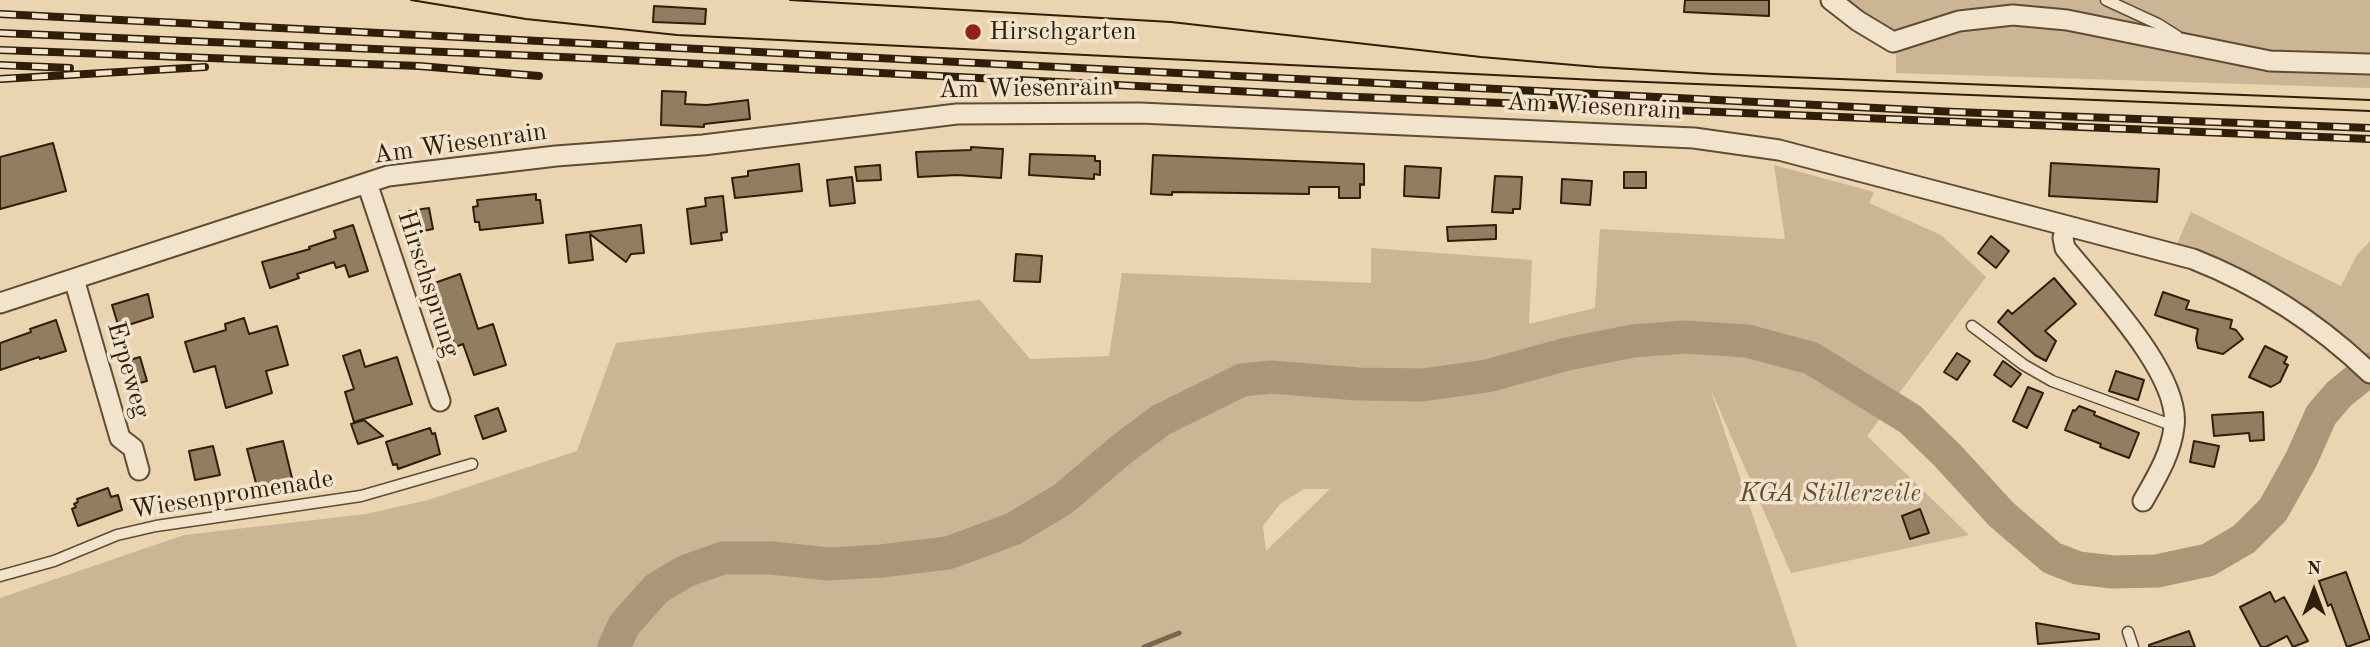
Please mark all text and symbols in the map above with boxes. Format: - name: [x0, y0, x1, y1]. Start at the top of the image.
- place label: Hirschgarten: [989, 16, 1137, 48]
- marker: Hirschgarten: [963, 22, 983, 42]
- street label: Am Wiesenrain: [938, 72, 1114, 106]
- street label: Am Wiesenrain: [1506, 87, 1682, 127]
- street label: Am Wiesenrain: [371, 116, 549, 172]
- street label: Hirschsprung: [390, 207, 466, 361]
- street label: Erpeweg: [99, 318, 157, 422]
- street label: Wiesenpromenade: [128, 464, 336, 526]
- park label: KGA Stillerzeile: [1739, 478, 1921, 510]
- north arrow: [2279, 556, 2349, 626]
- text: N: [2307, 560, 2321, 579]

